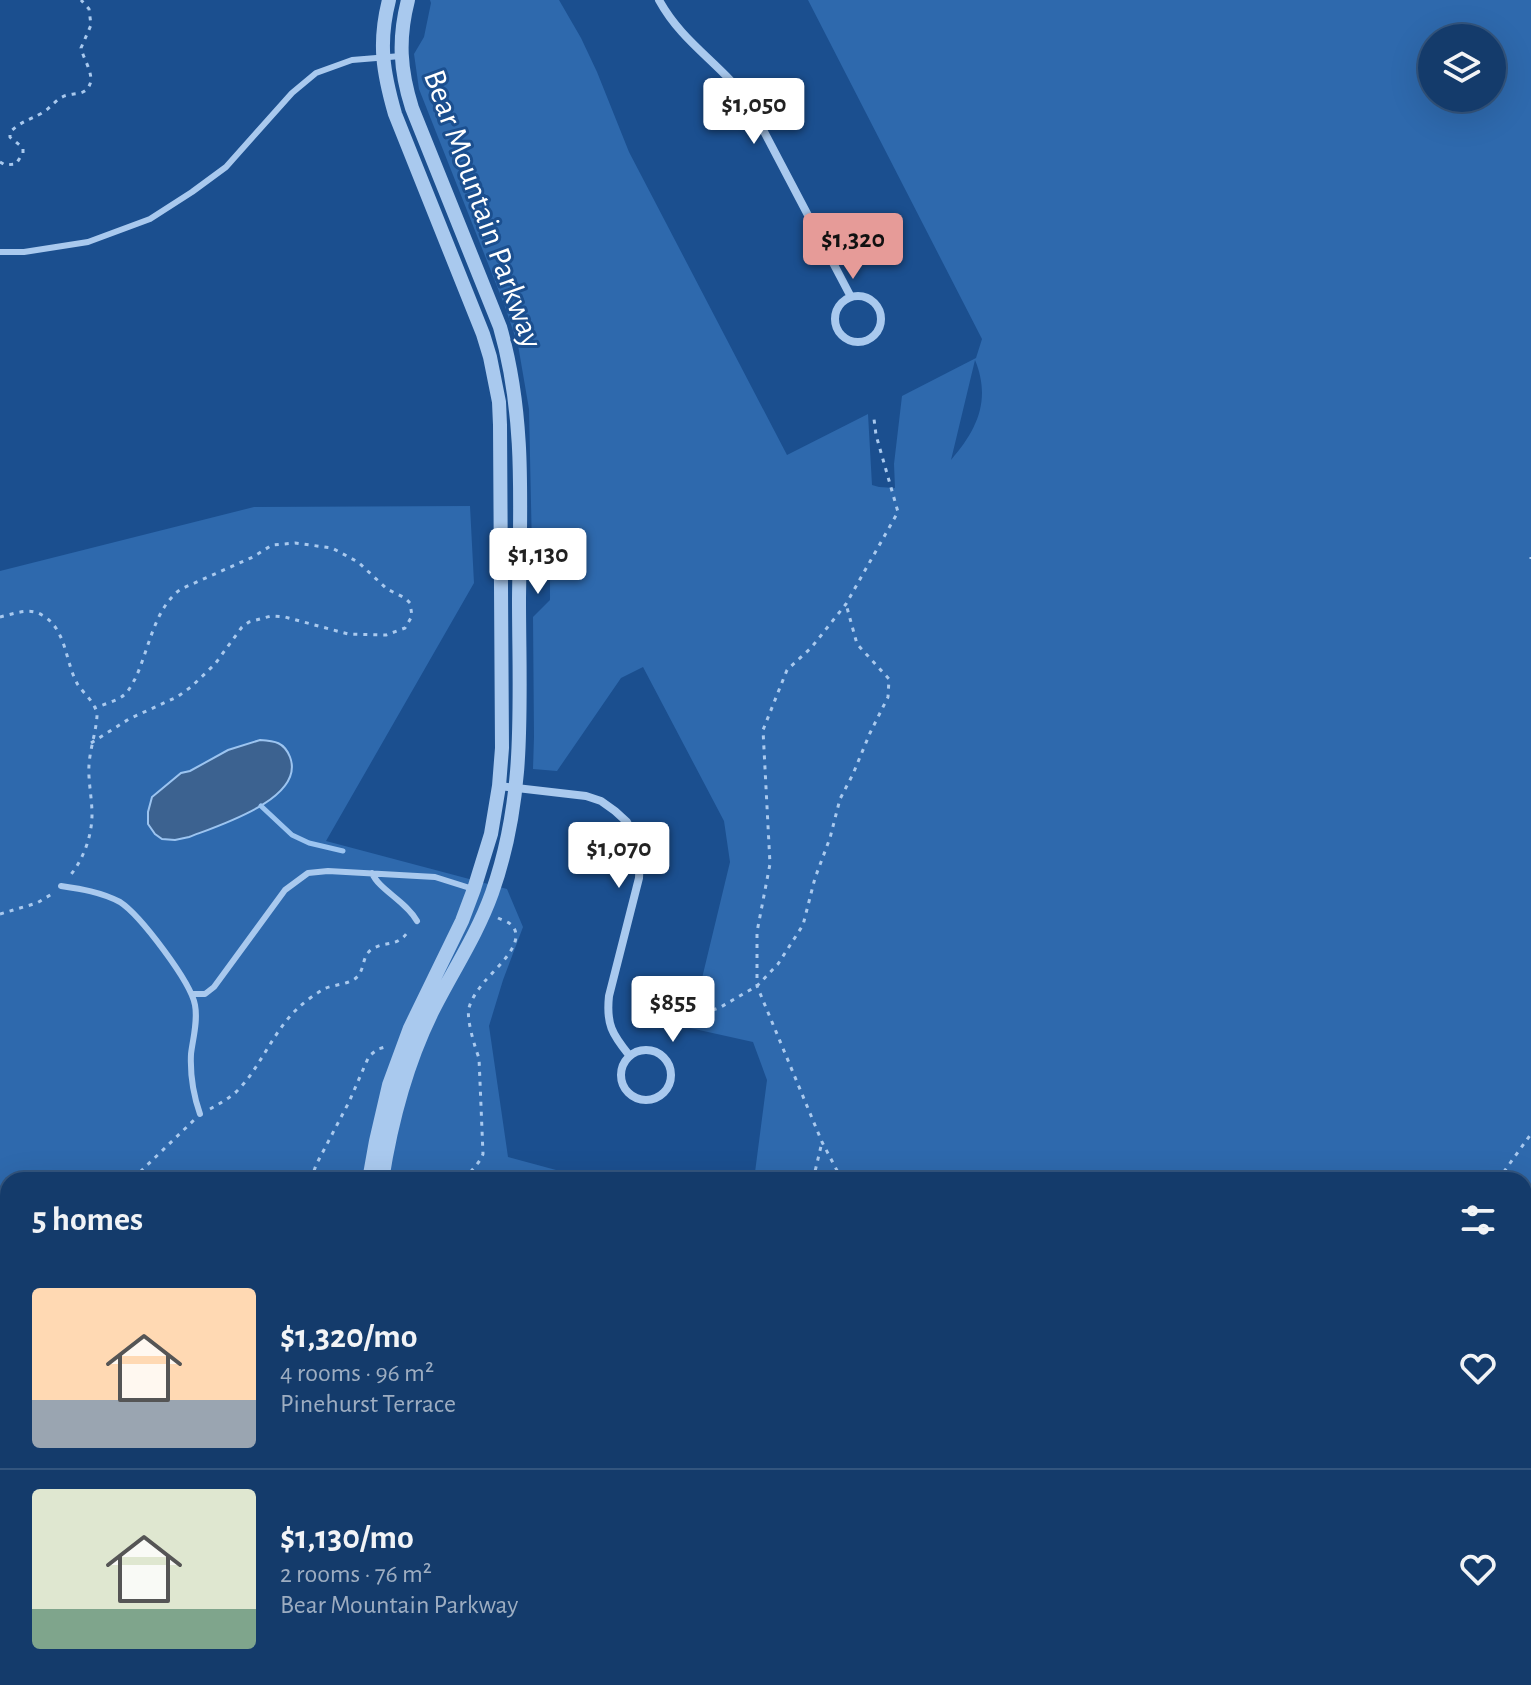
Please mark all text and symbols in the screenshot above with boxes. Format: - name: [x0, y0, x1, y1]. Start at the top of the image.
- map controls: [1418, 24, 1506, 112]
- button: layers: [1418, 24, 1506, 112]
- street label: Bear Mountain Parkway: [418, 66, 548, 353]
- pin: $1,050: [689, 78, 819, 146]
- text: $1,050: [721, 91, 787, 117]
- pin: $1,320: [788, 213, 918, 281]
- text: $1,320: [821, 226, 885, 252]
- pin: $1,130: [473, 528, 603, 596]
- text: $1,130: [507, 541, 569, 567]
- pin: $1,070: [554, 822, 684, 890]
- text: $1,070: [586, 835, 652, 861]
- pin: $855: [626, 976, 720, 1044]
- text: $855: [650, 989, 696, 1015]
- icon: filters: [1456, 1198, 1500, 1242]
- text: 5 homes: [32, 1203, 143, 1237]
- icon: home: [96, 1320, 192, 1416]
- text: $1,320/mo: [280, 1320, 418, 1354]
- icon: heart: [1456, 1346, 1500, 1390]
- text: 4 rooms · 96 m²: [280, 1360, 434, 1386]
- text: Pinehurst Terrace: [280, 1391, 456, 1417]
- icon: home: [96, 1521, 192, 1617]
- text: $1,130/mo: [280, 1521, 414, 1555]
- icon: heart: [1456, 1547, 1500, 1591]
- text: 2 rooms · 76 m²: [280, 1561, 432, 1587]
- text: Bear Mountain Parkway: [280, 1592, 518, 1618]

